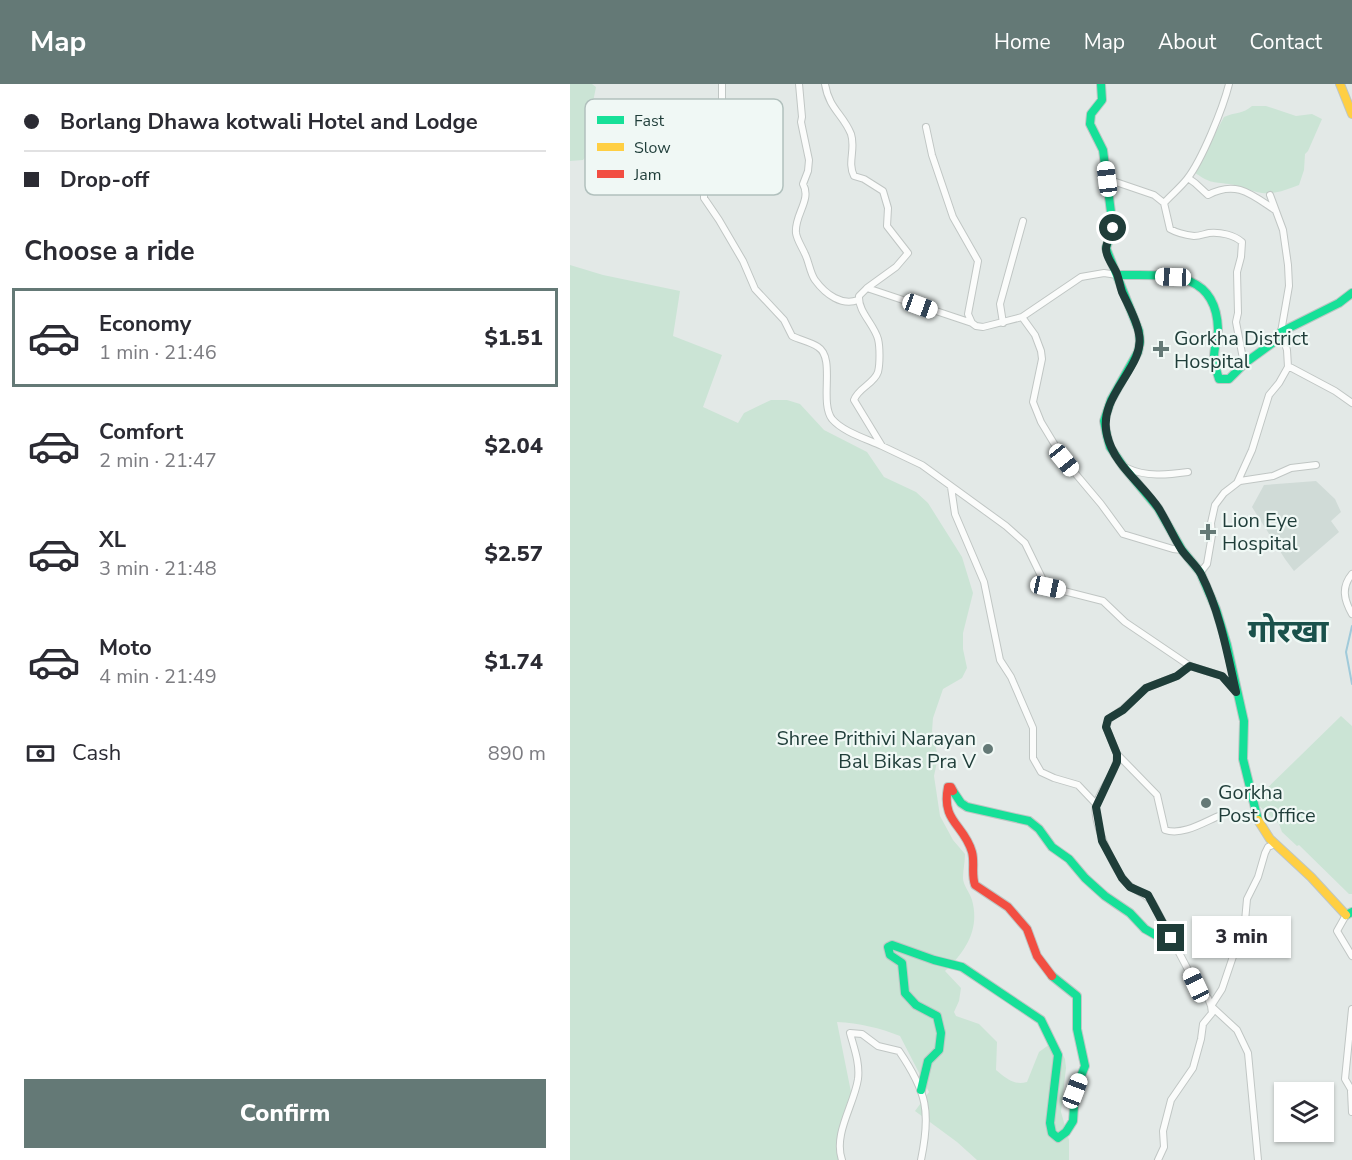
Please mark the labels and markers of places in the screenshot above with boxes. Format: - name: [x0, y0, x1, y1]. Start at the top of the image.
- place label: Gorkha District Hospital: [1174, 325, 1309, 375]
- marker: Gorkha District Hospital: [1152, 340, 1170, 358]
- place label: Lion Eye Hospital: [1222, 507, 1298, 557]
- marker: Lion Eye Hospital: [1199, 523, 1217, 541]
- place label: Shree Prithivi Narayan Bal Bikas Pra V: [777, 725, 976, 775]
- marker: Shree Prithivi Narayan Bal Bikas Pra V: [981, 742, 995, 756]
- place label: Gorkha Post Office: [1218, 779, 1316, 829]
- marker: Gorkha Post Office: [1199, 796, 1213, 810]

